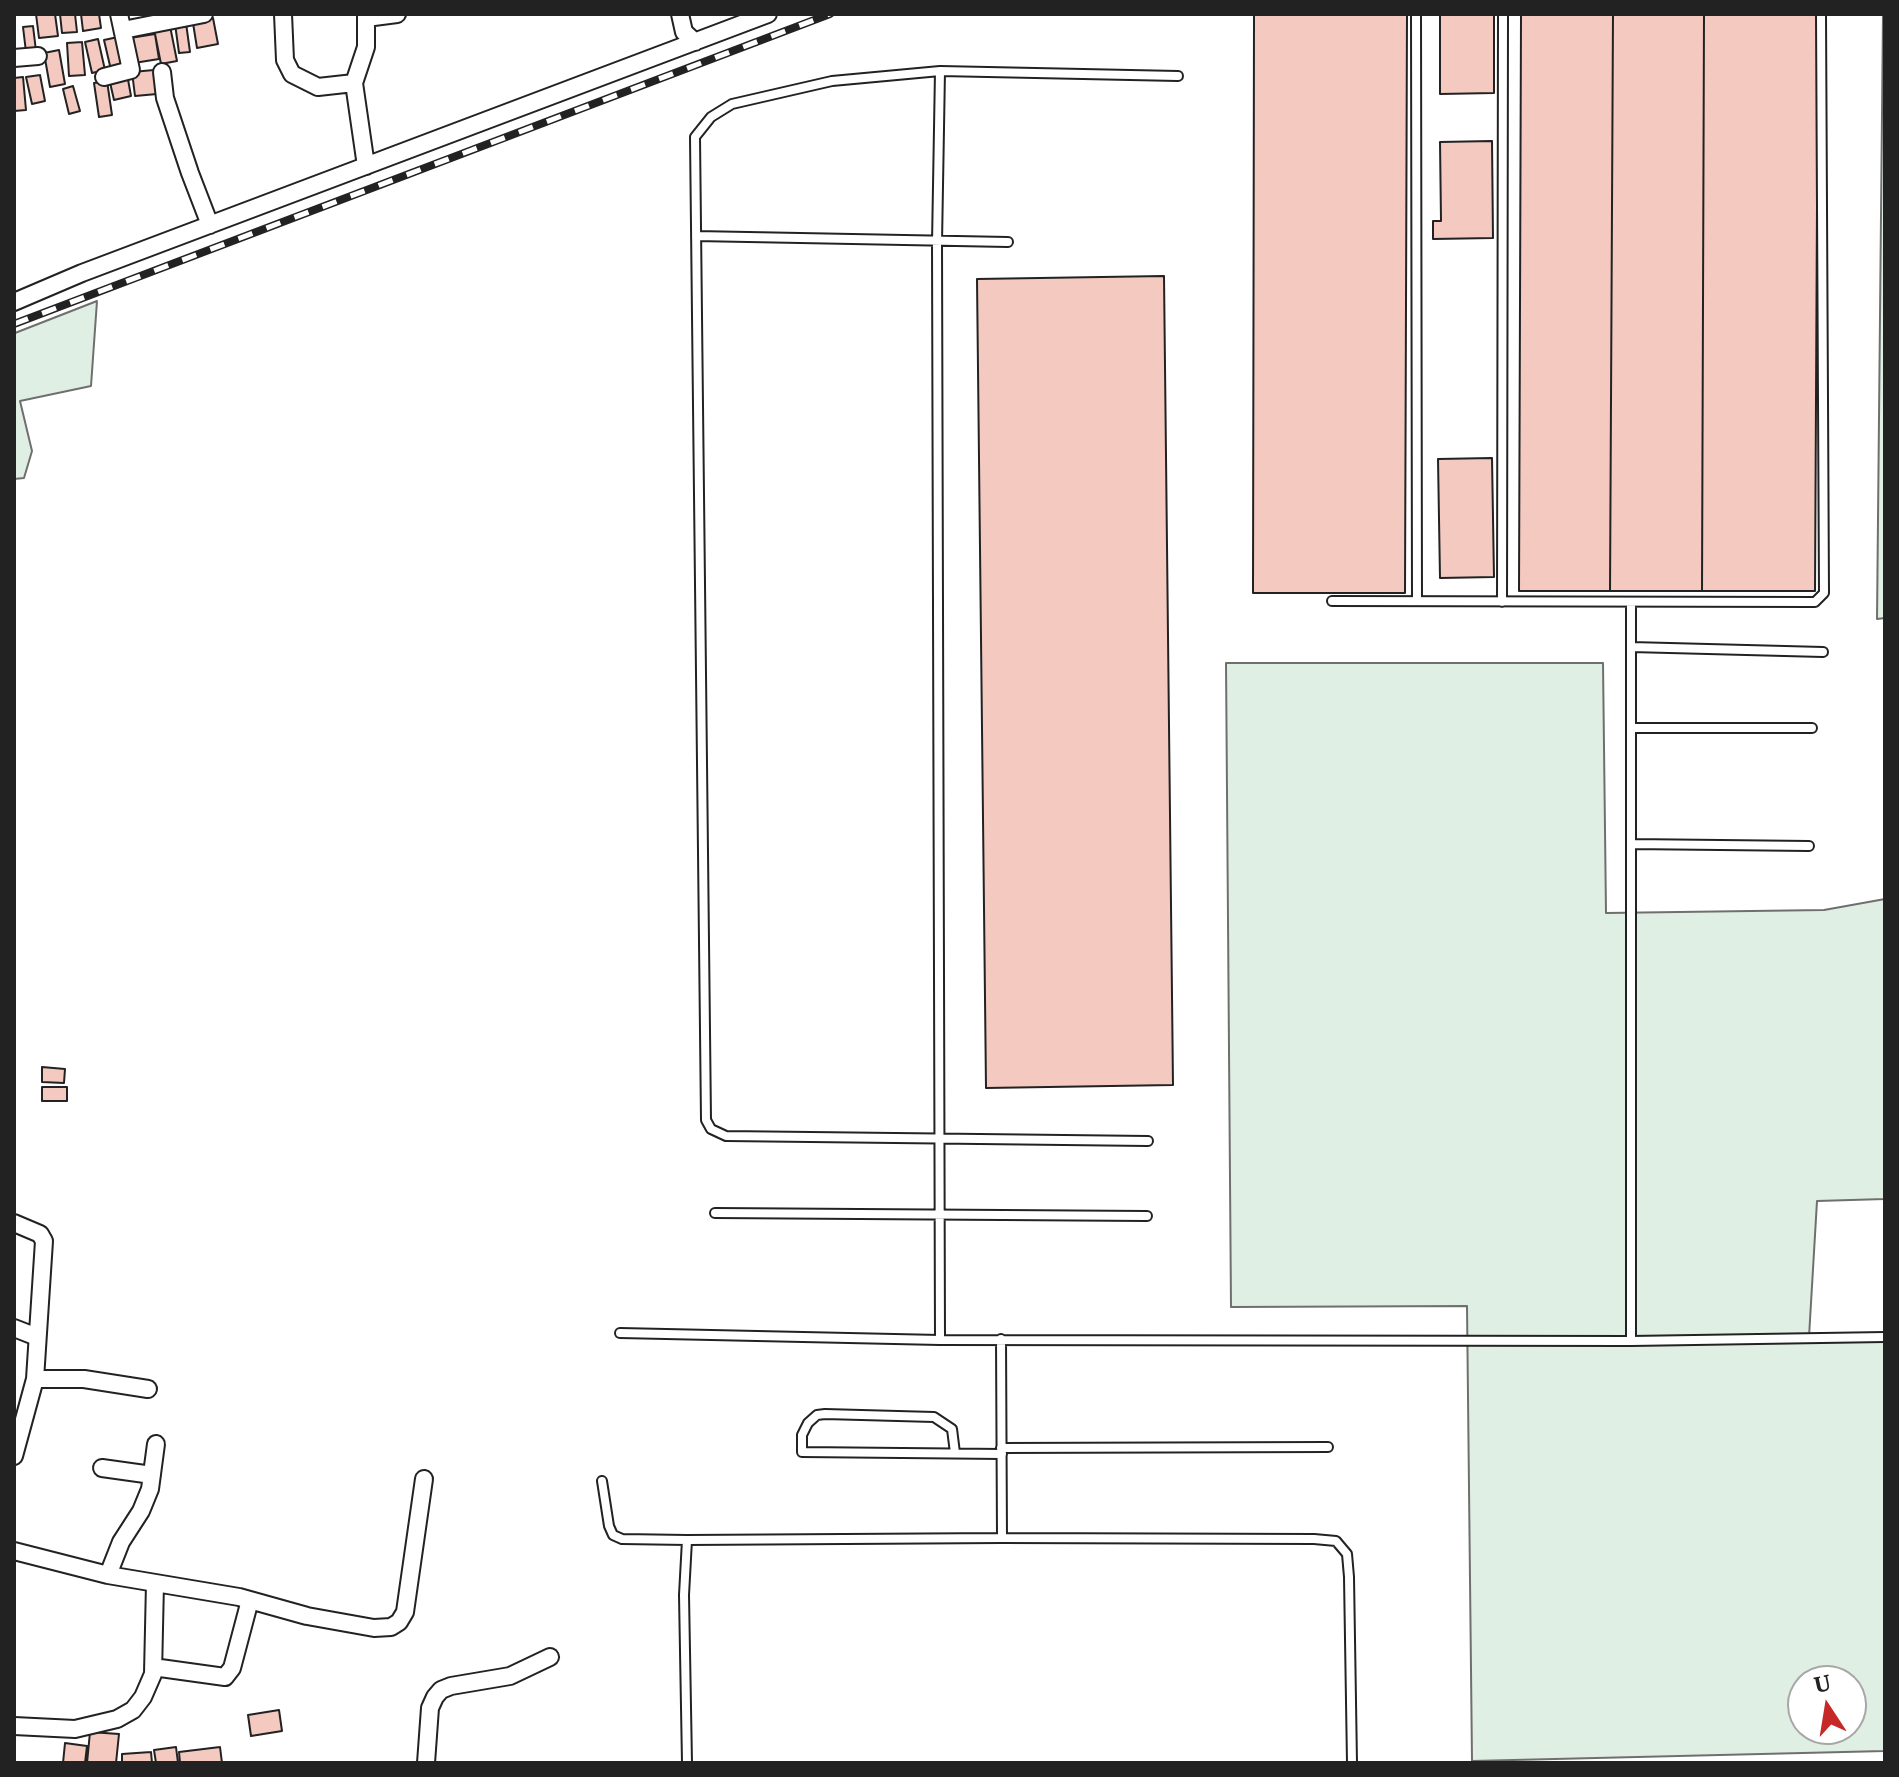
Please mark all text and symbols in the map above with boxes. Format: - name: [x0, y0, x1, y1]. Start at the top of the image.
- north arrow: [1787, 1665, 1867, 1745]
- text: U: [1811, 1667, 1834, 1699]

